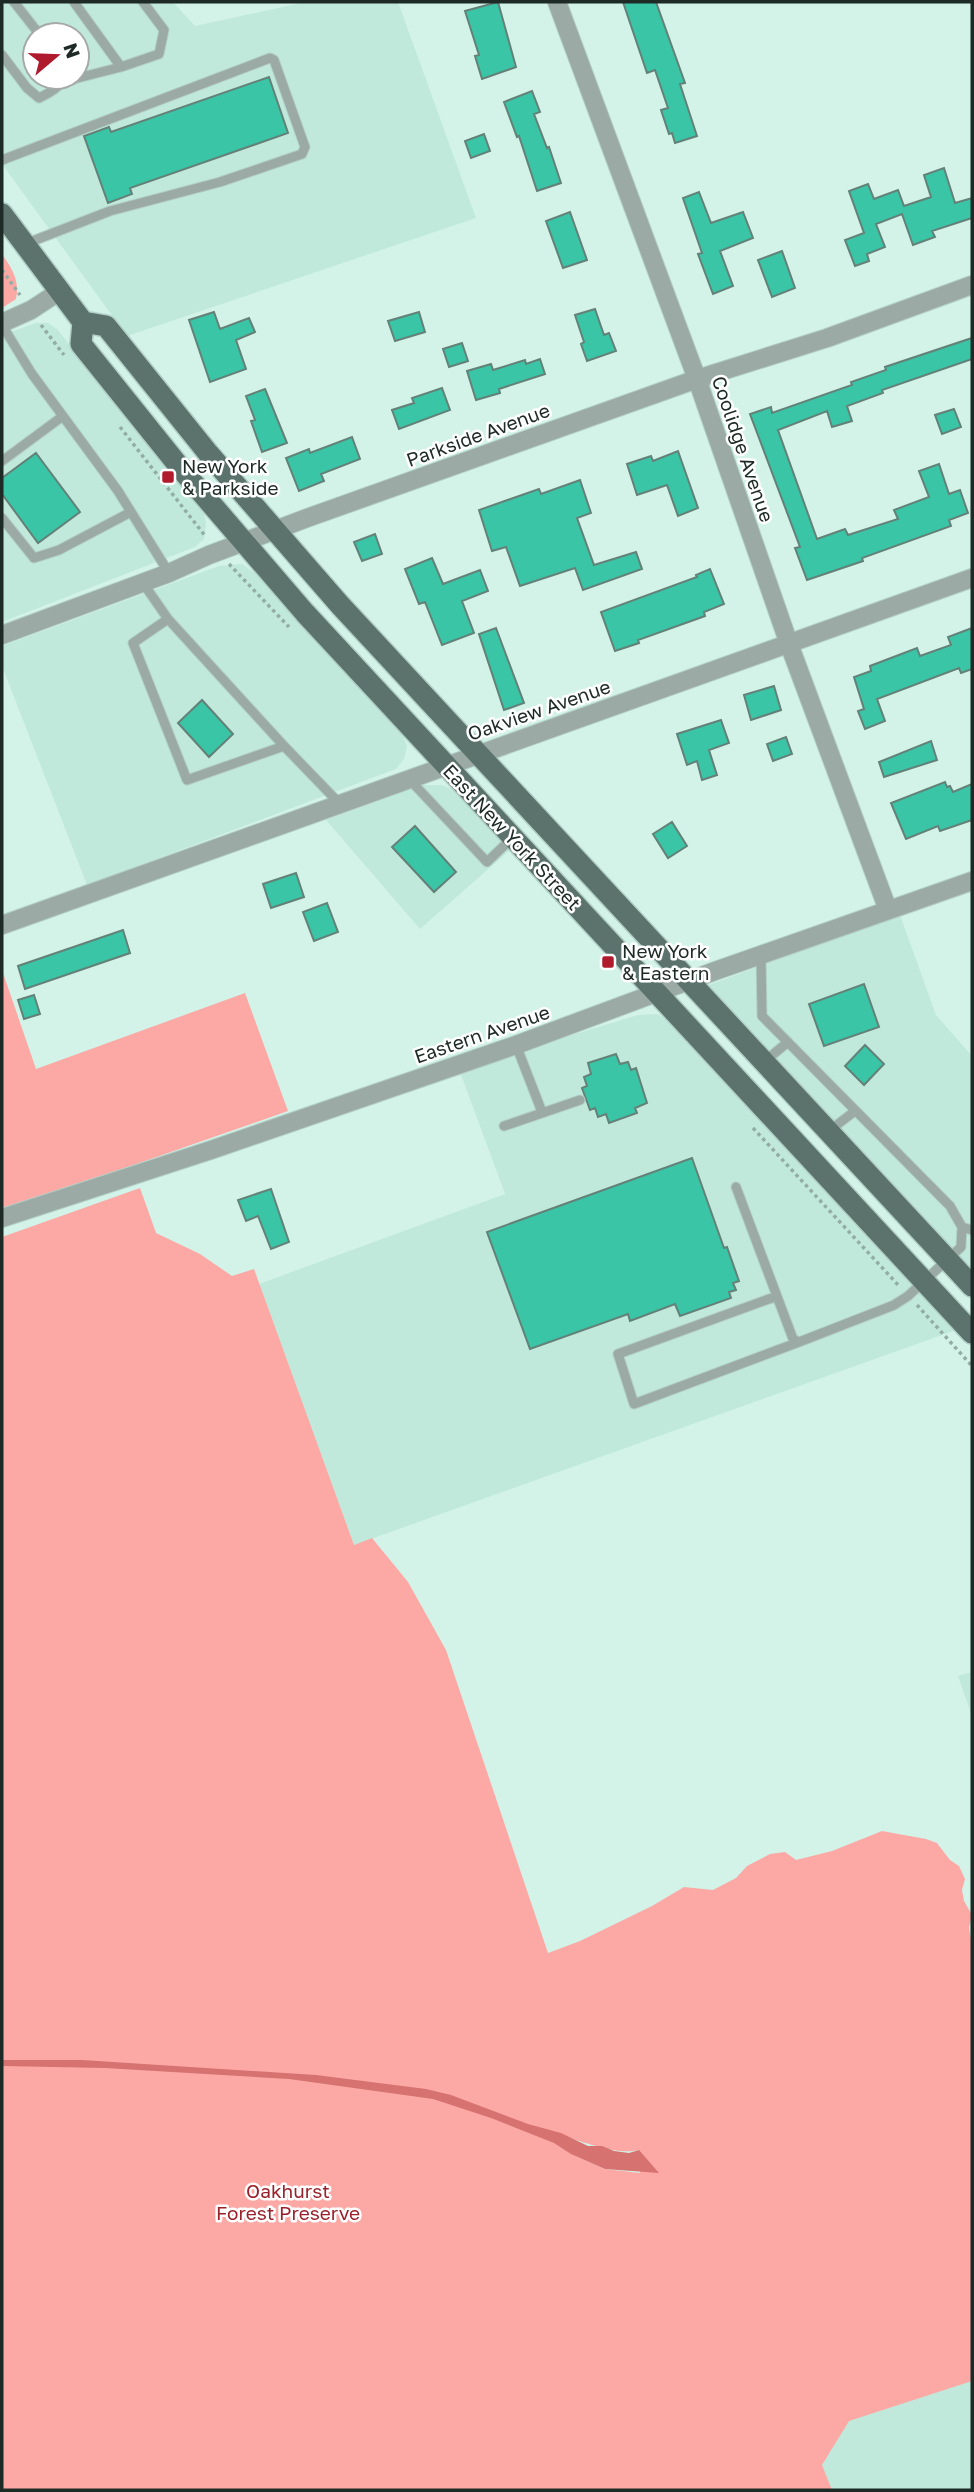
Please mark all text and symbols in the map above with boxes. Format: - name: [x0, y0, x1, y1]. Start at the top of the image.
- north arrow: [21, 21, 91, 91]
- text: N: [59, 40, 86, 61]
- street label: Coolidge Avenue: [708, 373, 779, 525]
- street label: Parkside Avenue: [403, 398, 553, 471]
- place label: New York & Parkside: [182, 454, 278, 499]
- marker: New York & Parkside: [160, 469, 176, 485]
- street label: Oakview Avenue: [464, 674, 613, 745]
- street label: East New York Street: [439, 759, 586, 914]
- place label: New York & Eastern: [622, 939, 709, 984]
- marker: New York & Eastern: [600, 954, 616, 970]
- street label: Eastern Avenue: [411, 1000, 553, 1067]
- park label: Oakhurst Forest Preserve: [216, 2179, 360, 2224]

